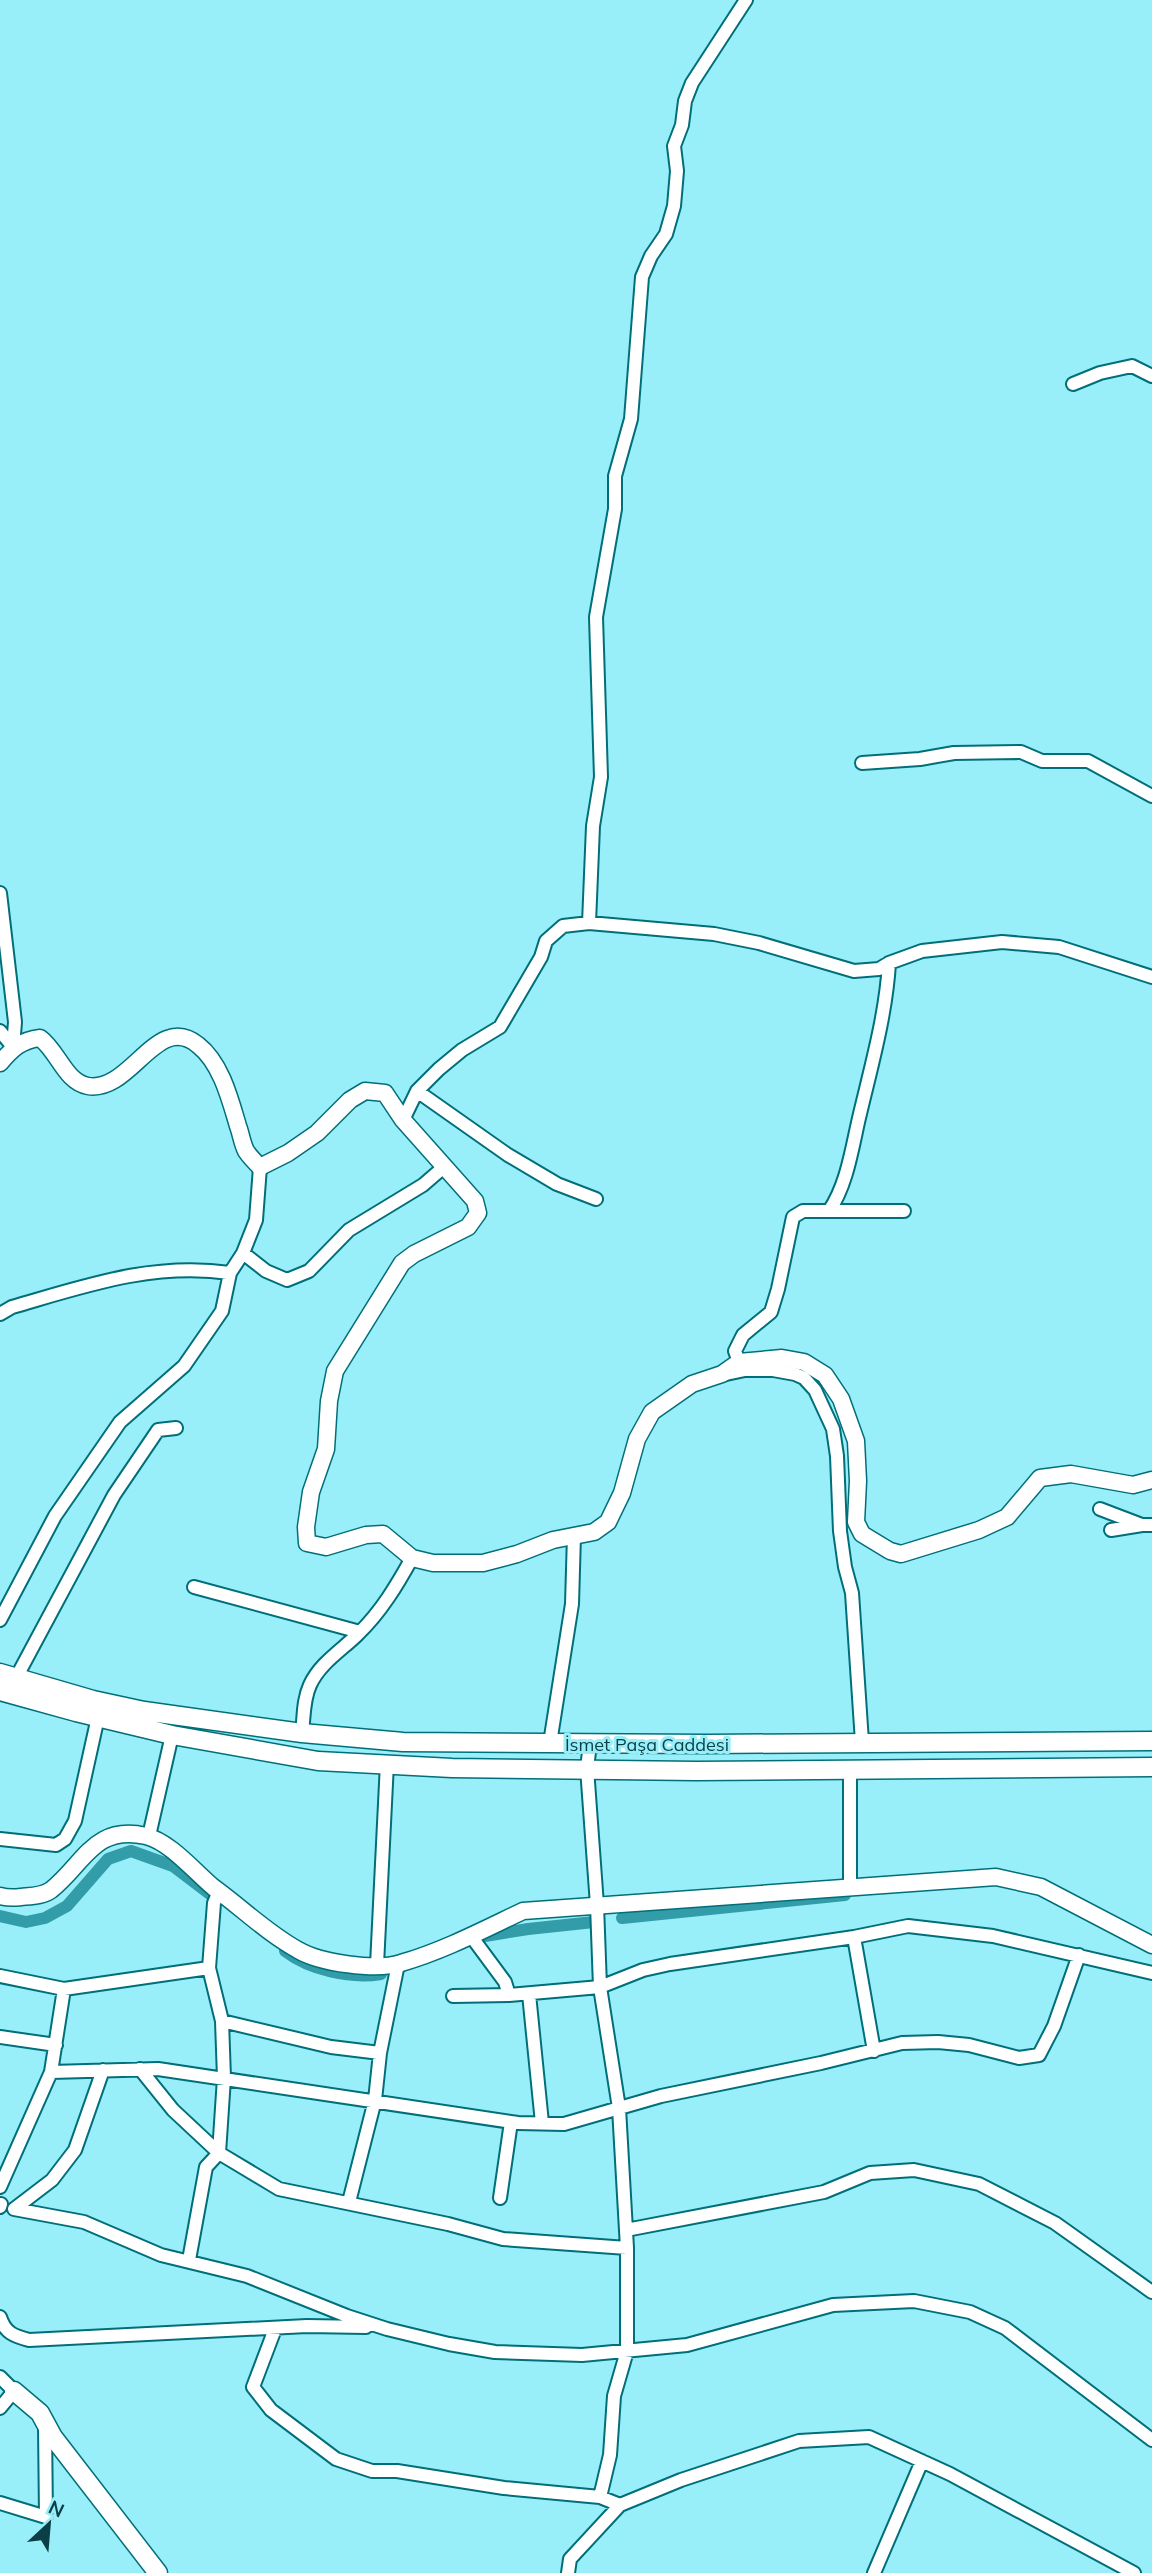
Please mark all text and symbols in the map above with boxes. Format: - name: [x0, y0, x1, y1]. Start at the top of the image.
- street label: İsmet Paşa Caddesi: [565, 1733, 729, 1756]
- north arrow: [14, 2489, 84, 2559]
- text: N: [45, 2495, 68, 2523]

